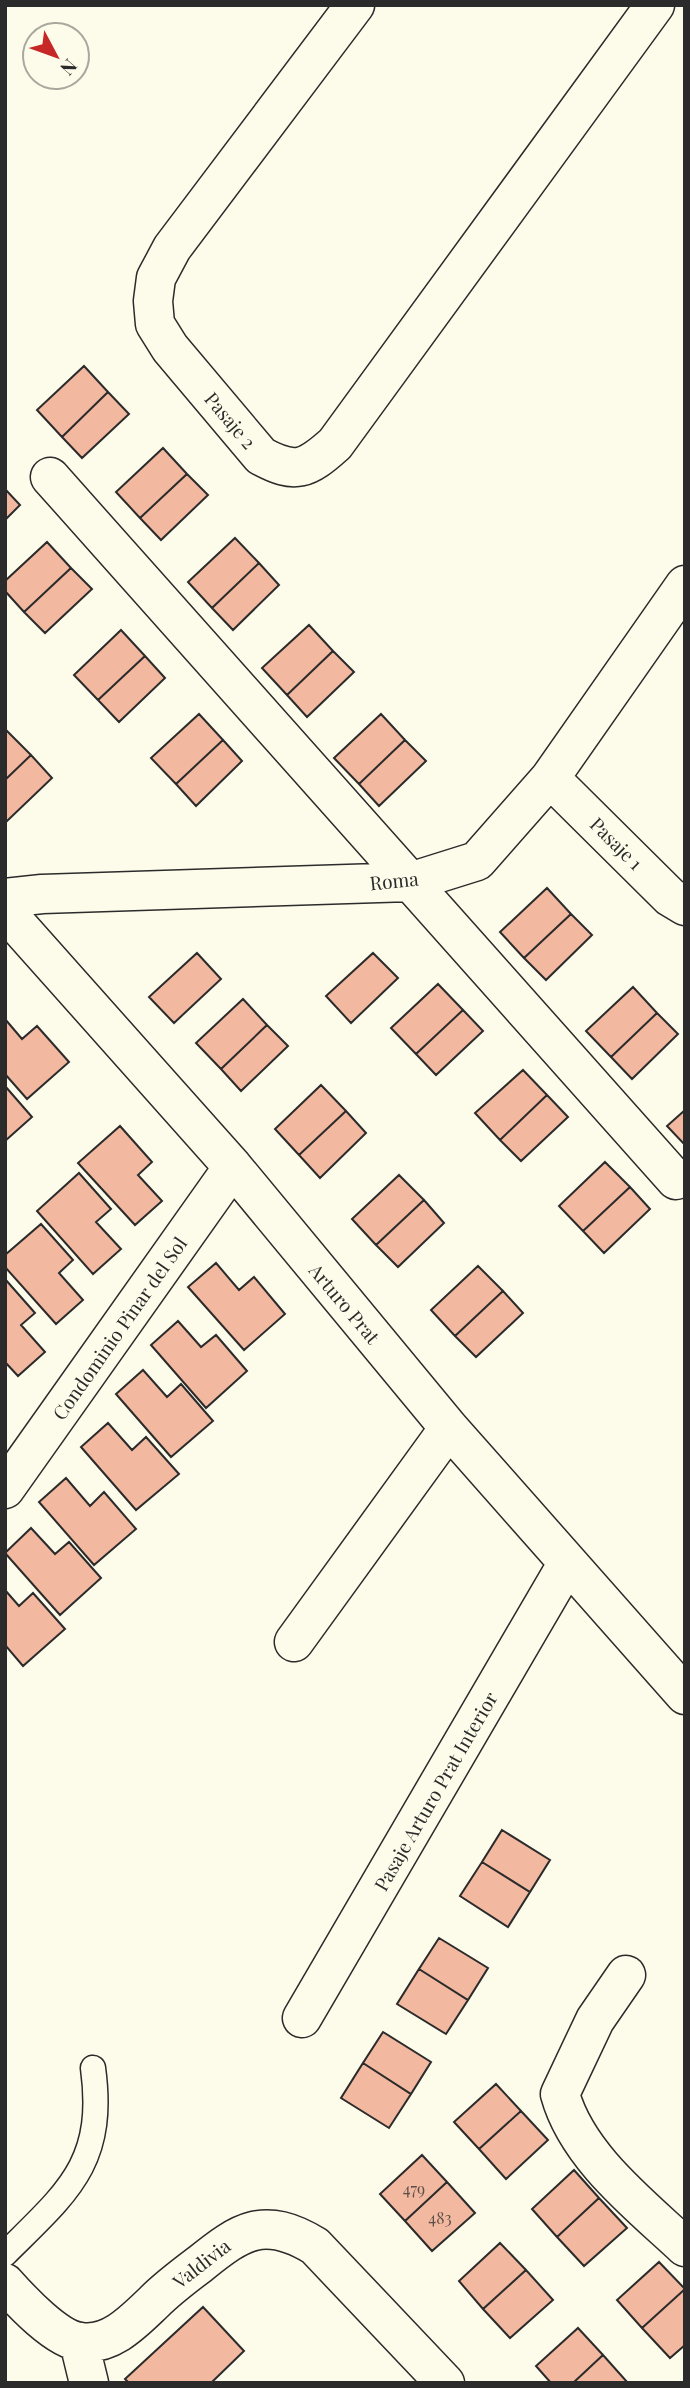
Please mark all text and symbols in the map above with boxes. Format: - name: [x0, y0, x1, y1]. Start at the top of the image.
- north arrow: [21, 21, 91, 91]
- text: N: [55, 54, 84, 82]
- street label: Pasaje 2: [200, 386, 262, 454]
- street label: Pasaje 1: [585, 811, 649, 875]
- street label: Roma: [368, 864, 420, 895]
- street label: Condominio Pinar del Sol: [46, 1231, 192, 1425]
- street label: Arturo Prat: [303, 1257, 386, 1349]
- street label: Pasaje Arturo Prat Interior: [367, 1686, 503, 1895]
- house number: 479: [403, 2178, 425, 2199]
- house number: 483: [428, 2207, 452, 2228]
- street label: Valdivia: [166, 2232, 236, 2294]

